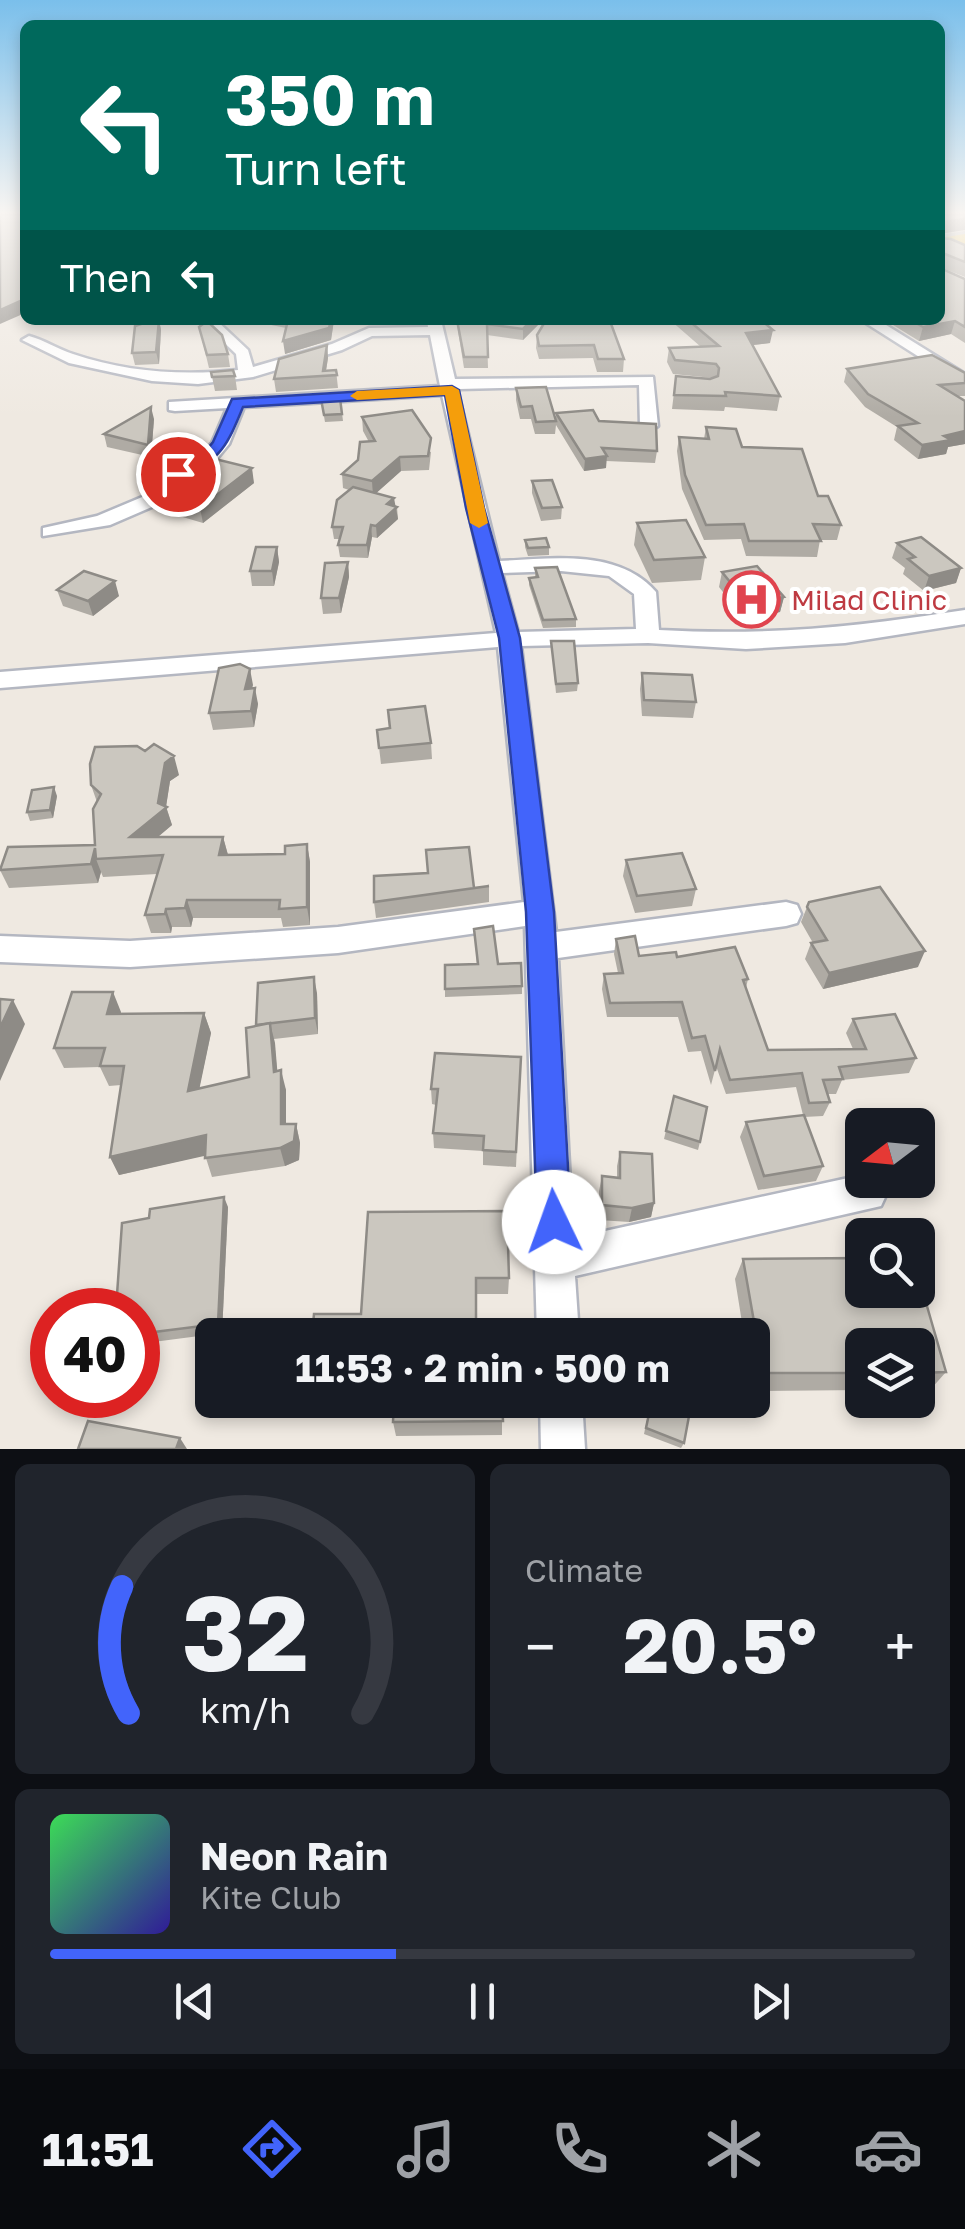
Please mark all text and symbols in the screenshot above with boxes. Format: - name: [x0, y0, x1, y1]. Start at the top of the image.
- text: 350 m: [225, 56, 435, 140]
- icon: left: [60, 60, 190, 190]
- text: Turn left: [225, 141, 407, 195]
- icon: left: [172, 250, 227, 305]
- text: Then: [60, 255, 152, 300]
- pin: [136, 432, 221, 517]
- icon: arrive: [151, 447, 206, 502]
- hospital icon: Milad Clinic: [722, 569, 782, 629]
- place label: Milad Clinic: [791, 583, 947, 616]
- north arrow: [845, 1108, 935, 1198]
- map controls: [845, 1108, 935, 1418]
- position arrow: [502, 1170, 606, 1274]
- button: search: [845, 1218, 935, 1308]
- speed limit sign: 40: [30, 1288, 160, 1418]
- button: layers: [845, 1328, 935, 1418]
- text: 11:53 · 2 min · 500 m: [295, 1345, 670, 1390]
- text: Climate: [525, 1551, 643, 1589]
- text: 32: [182, 1569, 308, 1694]
- text: 20.5°: [623, 1599, 817, 1690]
- text: −: [525, 1613, 555, 1679]
- text: +: [885, 1613, 915, 1679]
- text: km/h: [200, 1688, 290, 1731]
- text: Neon Rain: [200, 1833, 388, 1878]
- text: Kite Club: [200, 1878, 341, 1916]
- icon: previous: [167, 1974, 222, 2029]
- icon: pause: [455, 1974, 510, 2029]
- icon: next: [743, 1974, 798, 2029]
- icon: directions: [237, 2114, 307, 2184]
- icon: music: [391, 2114, 461, 2184]
- icon: phone: [545, 2114, 615, 2184]
- icon: climate: [699, 2114, 769, 2184]
- icon: car: [853, 2114, 923, 2184]
- text: 11:51: [42, 2122, 153, 2176]

